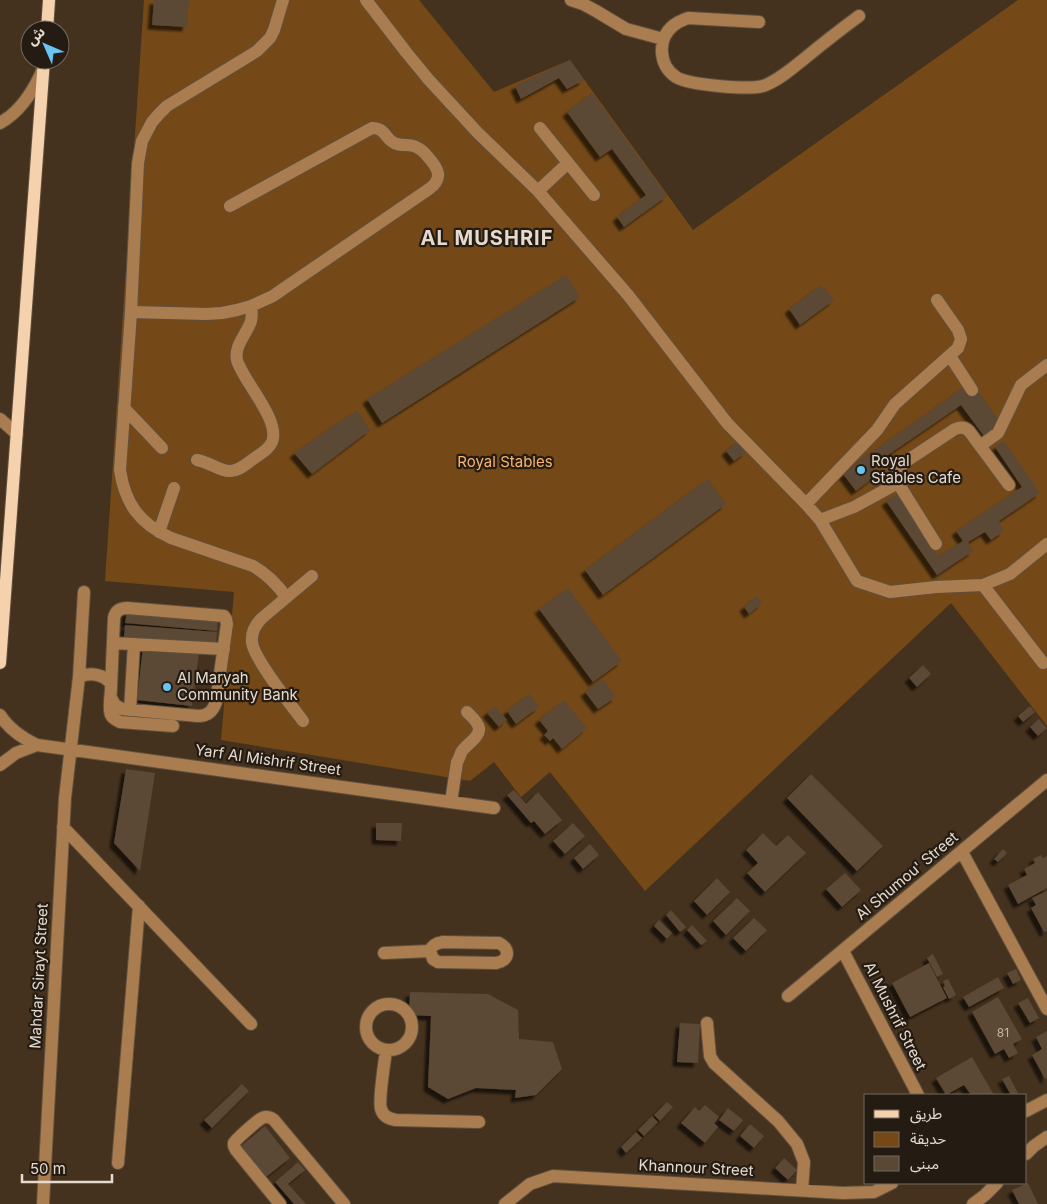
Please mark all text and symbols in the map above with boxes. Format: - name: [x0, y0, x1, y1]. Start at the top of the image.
- north arrow: [20, 20, 70, 70]
- text: ش: [23, 23, 48, 48]
- district label: AL MUSHRIF: [421, 226, 553, 250]
- place label: Royal Stables Cafe: [871, 451, 961, 487]
- park label: Royal Stables: [457, 452, 553, 471]
- marker: Royal Stables Cafe: [855, 464, 867, 476]
- place label: Al Maryah Community Bank: [177, 668, 299, 704]
- marker: Al Maryah Community Bank: [161, 681, 173, 693]
- street label: Yarf Al Mishrif Street: [194, 740, 342, 779]
- street label: Al Shumou' Street: [852, 827, 962, 924]
- street label: Mahdar Sirayt Street: [25, 903, 52, 1049]
- street label: Al Mushrif Street: [860, 958, 931, 1073]
- house number: 81: [997, 1025, 1009, 1040]
- legend: [864, 1094, 1027, 1184]
- text: طريق: [910, 1104, 942, 1124]
- text: حديقة: [910, 1129, 946, 1148]
- scale bar: [22, 1152, 112, 1184]
- text: مبنى: [910, 1154, 939, 1173]
- street label: Khannour Street: [638, 1155, 754, 1180]
- text: 50 m: [30, 1159, 66, 1178]

